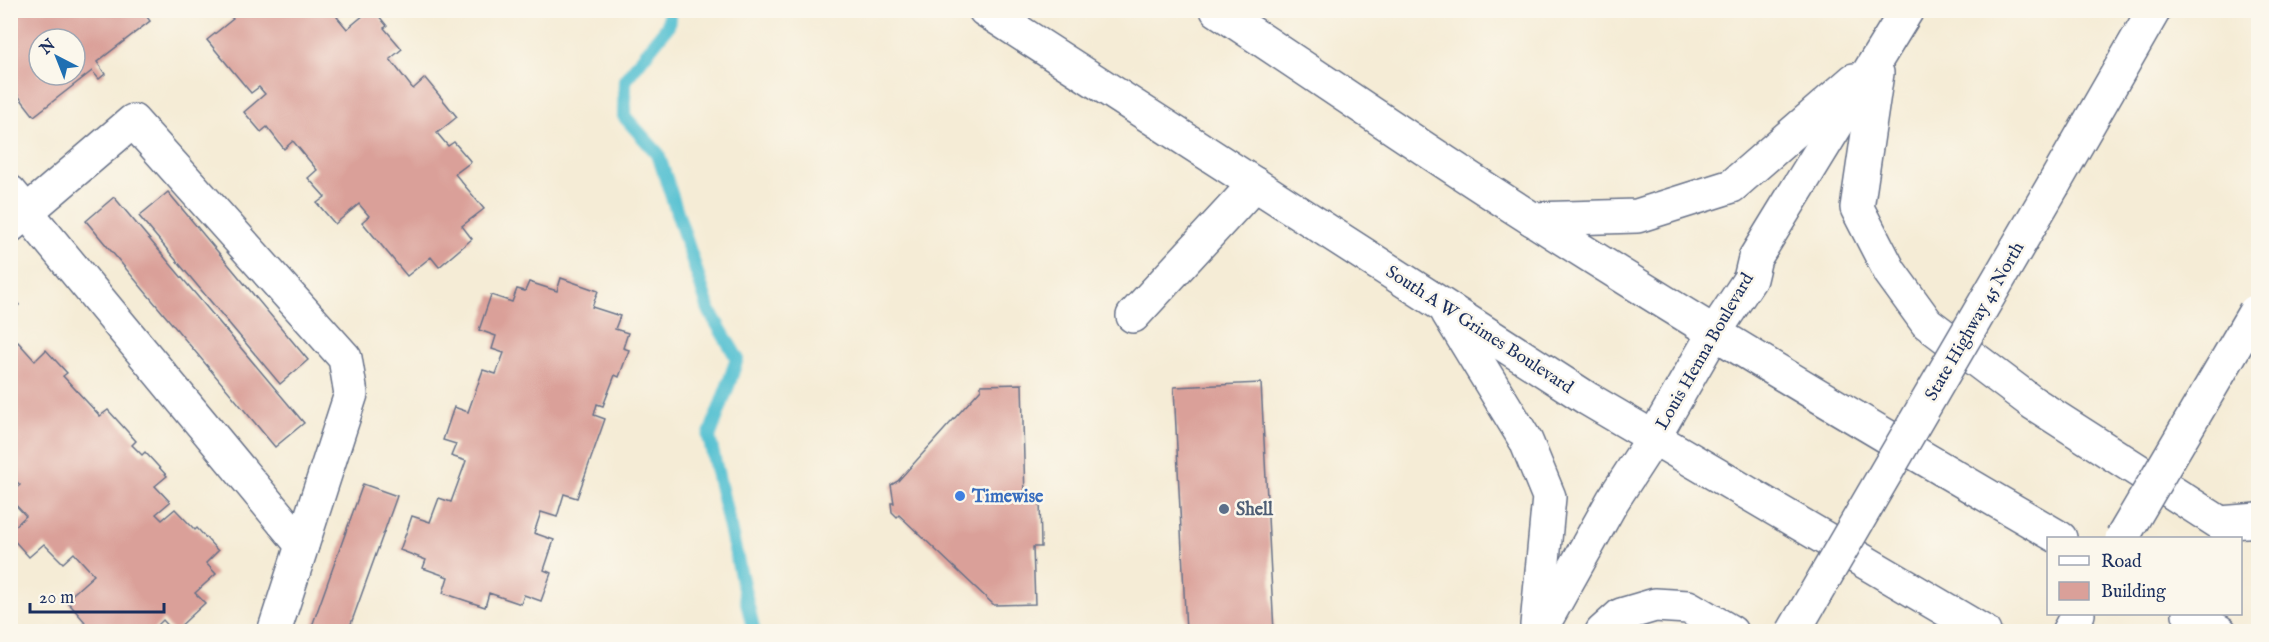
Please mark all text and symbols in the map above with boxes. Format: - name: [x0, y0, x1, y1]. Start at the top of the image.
- north arrow: [27, 27, 87, 87]
- text: N: [36, 35, 60, 60]
- street label: State Highway 45 North: [1920, 238, 2030, 405]
- street label: South A W Grimes Boulevard: [1381, 261, 1578, 400]
- street label: Louis Henna Boulevard: [1651, 269, 1760, 434]
- place label: Timewise: [971, 486, 1044, 509]
- marker: Timewise: [953, 489, 967, 503]
- place label: Shell: [1236, 499, 1274, 522]
- marker: Shell: [1217, 502, 1231, 516]
- legend: [2047, 537, 2242, 615]
- text: Road: [2101, 551, 2142, 574]
- scale bar: [30, 576, 164, 614]
- text: Building: [2101, 581, 2166, 604]
- text: 20 m: [39, 587, 74, 610]

